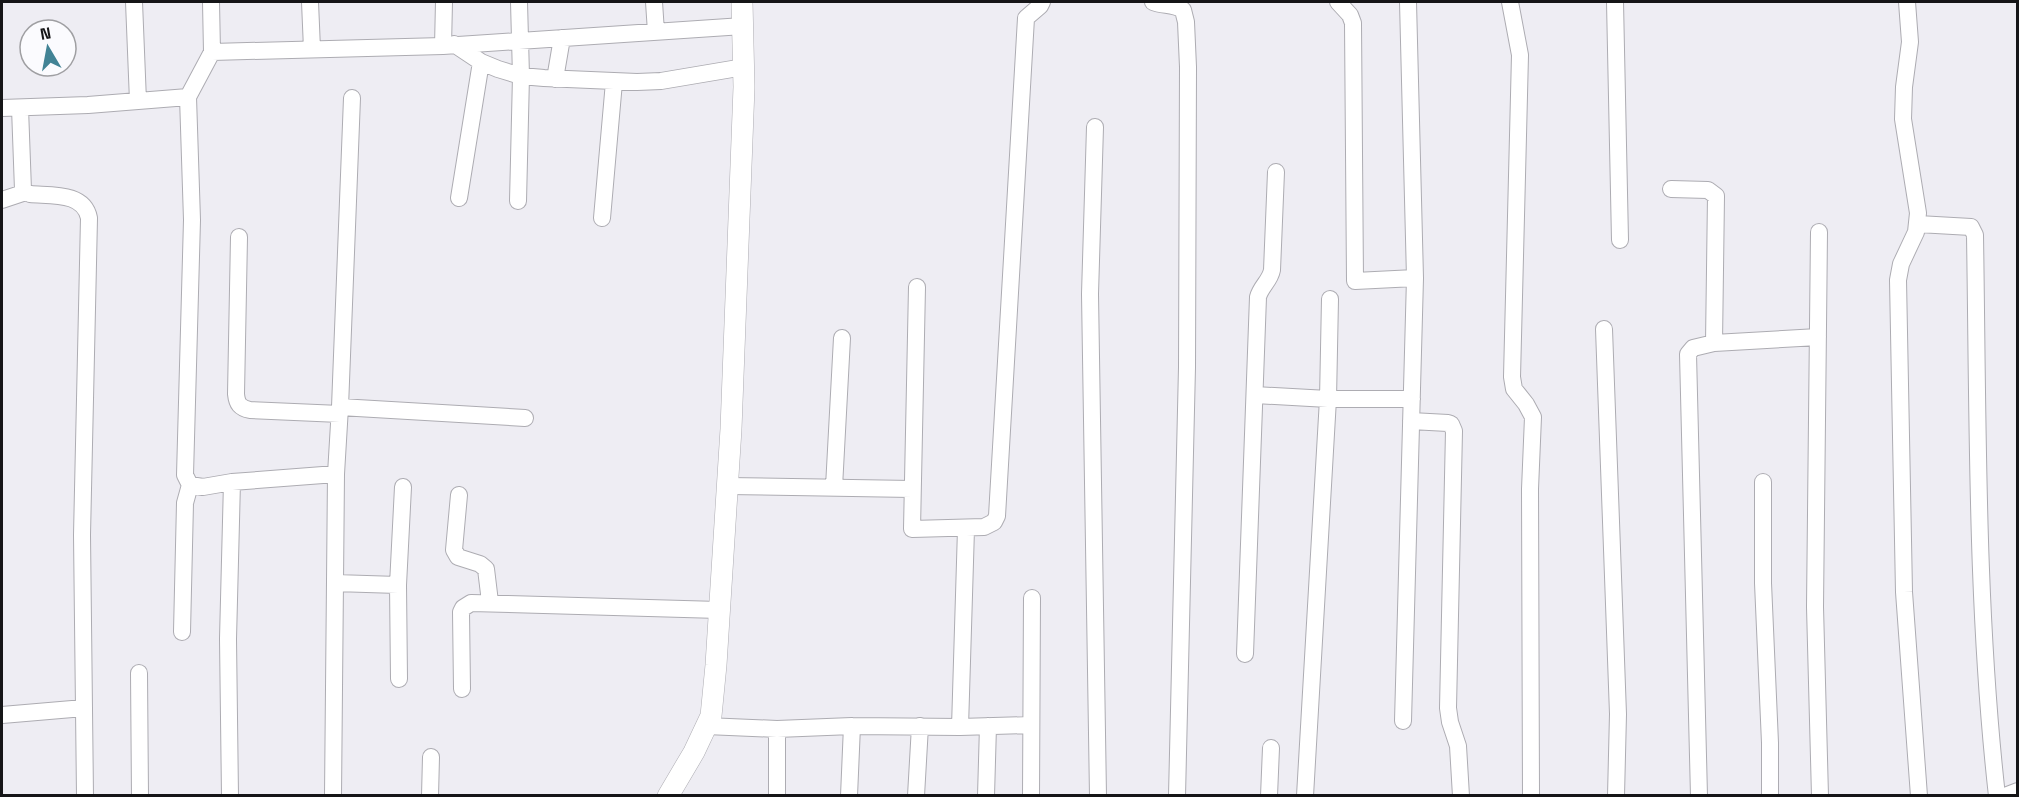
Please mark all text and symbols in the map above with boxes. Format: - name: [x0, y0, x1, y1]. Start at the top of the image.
- north arrow: [18, 18, 78, 78]
- text: N: [38, 22, 53, 45]

